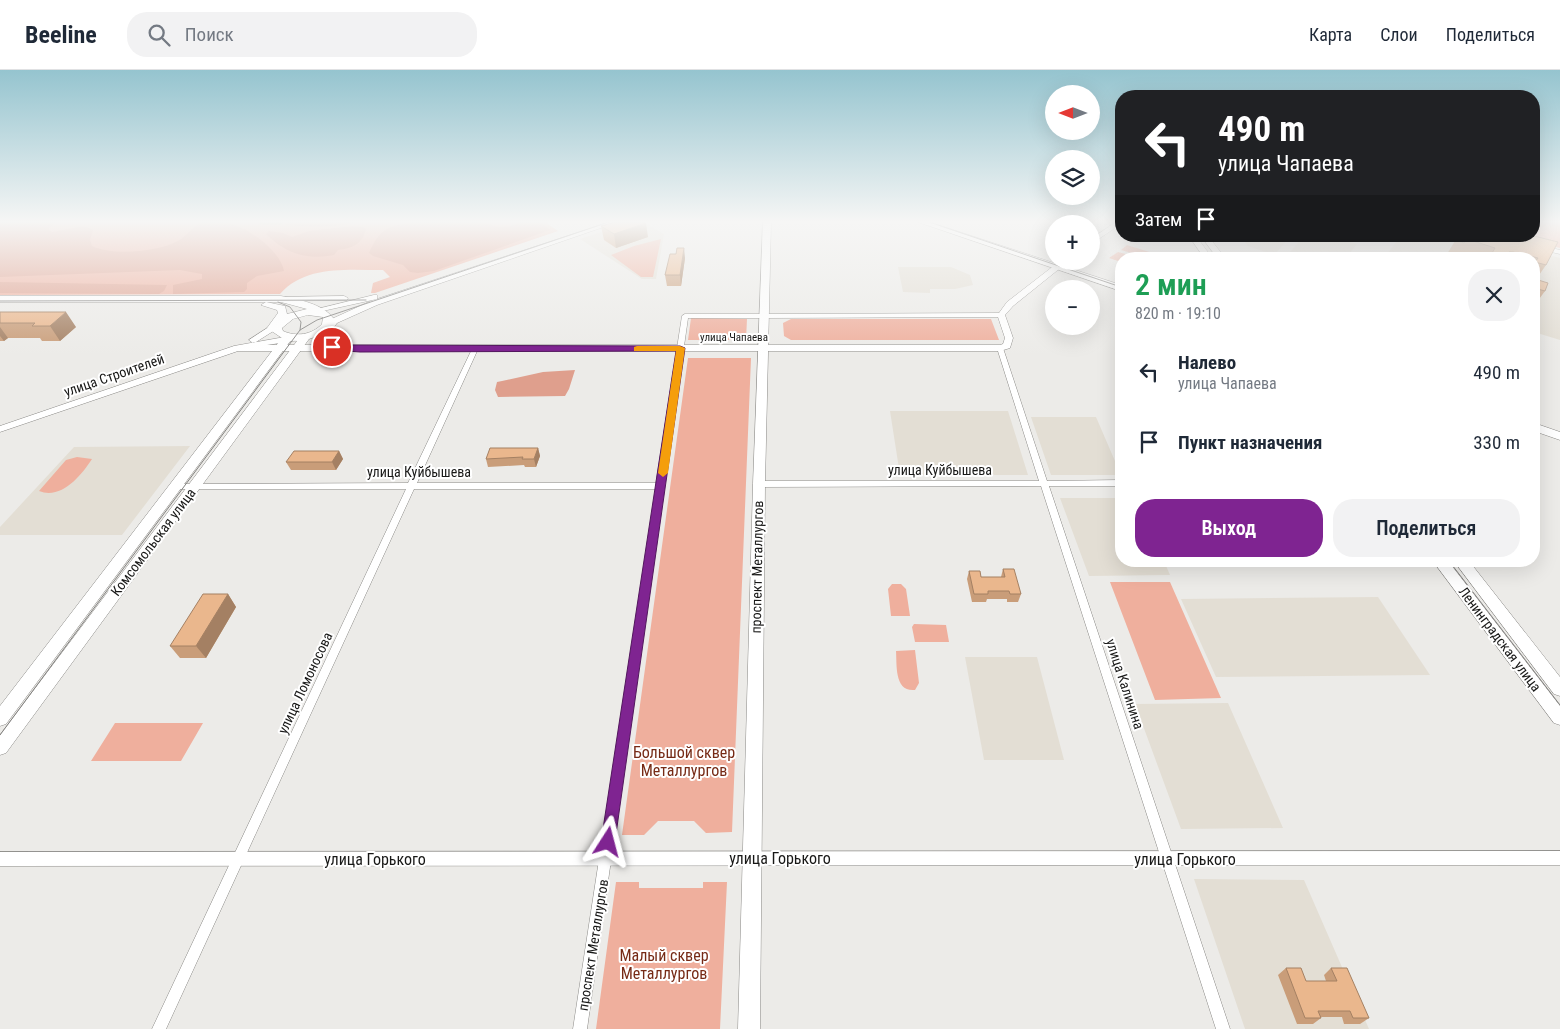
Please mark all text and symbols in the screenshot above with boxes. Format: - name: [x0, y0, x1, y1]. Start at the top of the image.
- search box: [127, 12, 477, 57]
- text: Beeline: [25, 21, 97, 49]
- icon: search: [145, 21, 173, 49]
- text: Поиск: [185, 23, 234, 46]
- text: Карта: [1309, 24, 1352, 45]
- text: Слои: [1380, 24, 1418, 45]
- text: Поделиться: [1446, 24, 1535, 45]
- north arrow: [1045, 85, 1100, 140]
- map controls: [1045, 85, 1100, 335]
- text: 490 m: [1218, 109, 1305, 150]
- icon: left: [1135, 110, 1200, 175]
- button: layers: [1045, 150, 1100, 205]
- text: улица Чапаева: [1218, 151, 1354, 176]
- icon: arrive: [1192, 205, 1220, 233]
- text: Затем: [1135, 208, 1182, 231]
- button: +: [1045, 215, 1100, 270]
- text: 2 мин: [1135, 267, 1207, 302]
- button: close: [1468, 269, 1520, 321]
- button: −: [1045, 280, 1100, 335]
- text: 820 m · 19:10: [1135, 304, 1221, 323]
- pin: [311, 326, 353, 368]
- street label: улица Чапаева: [700, 331, 768, 344]
- icon: arrive: [318, 333, 346, 361]
- street label: улица Строителей: [62, 350, 166, 400]
- text: Налево: [1178, 351, 1236, 374]
- icon: left: [1135, 358, 1163, 386]
- text: 490 m: [1473, 361, 1520, 384]
- text: улица Чапаева: [1178, 374, 1277, 393]
- icon: arrive: [1135, 428, 1163, 456]
- text: Пункт назначения: [1178, 431, 1322, 454]
- text: 330 m: [1473, 431, 1520, 454]
- street label: улица Куйбышева: [888, 462, 992, 478]
- street label: улица Куйбышева: [367, 464, 471, 480]
- street label: Комсомольская улица: [107, 485, 199, 599]
- button: Выход: [1135, 499, 1323, 557]
- button: Поделиться: [1333, 499, 1520, 557]
- street label: проспект Металлургов: [748, 500, 766, 634]
- street label: Ленинградская улица: [1456, 584, 1544, 694]
- street label: улица Ломоносова: [274, 630, 336, 736]
- street label: улица Калинина: [1103, 637, 1147, 731]
- park label: Большой сквер Металлургов: [633, 743, 735, 780]
- position arrow: [581, 815, 633, 867]
- street label: улица Горького: [729, 849, 831, 868]
- street label: улица Горького: [324, 850, 426, 869]
- street label: улица Горького: [1134, 850, 1236, 869]
- street label: проспект Металлургов: [575, 878, 611, 1012]
- park label: Малый сквер Металлургов: [619, 946, 709, 983]

